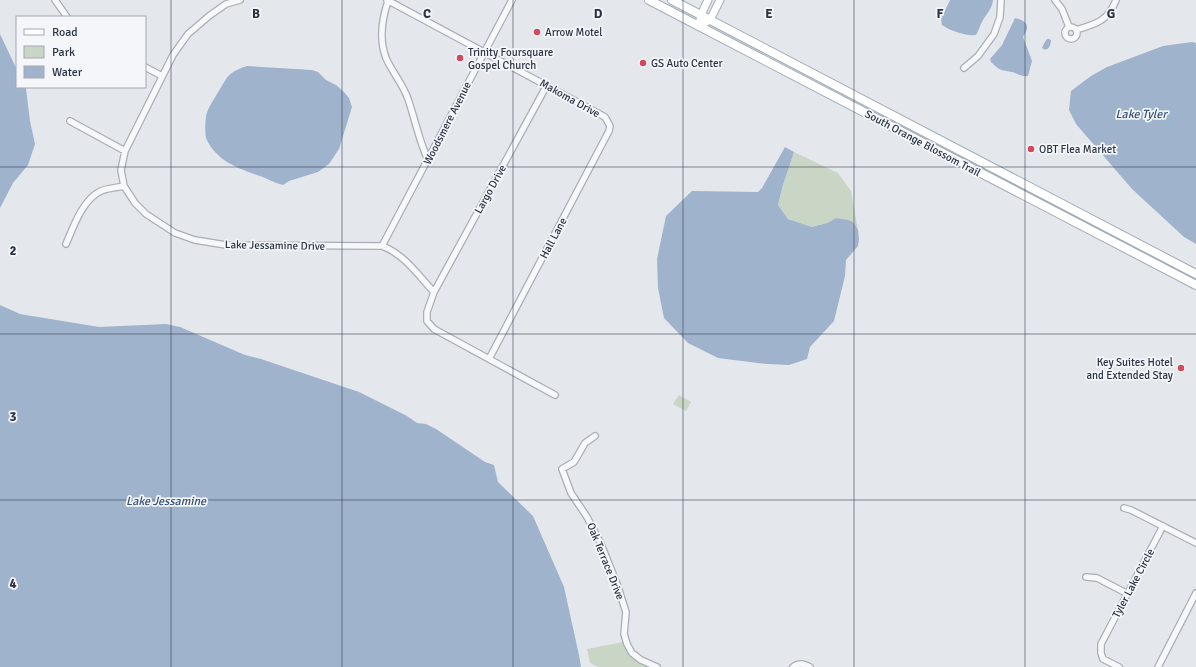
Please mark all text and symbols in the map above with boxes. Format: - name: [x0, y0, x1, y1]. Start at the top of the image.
- text: B: [252, 6, 260, 22]
- text: C: [423, 6, 431, 22]
- text: D: [594, 6, 603, 22]
- text: E: [765, 6, 773, 22]
- text: F: [937, 6, 944, 22]
- text: G: [1107, 6, 1115, 22]
- legend: [16, 16, 146, 88]
- text: Road: [52, 25, 78, 40]
- place label: Arrow Motel: [545, 26, 603, 39]
- marker: Arrow Motel: [532, 27, 542, 37]
- text: Park: [52, 45, 75, 60]
- place label: Trinity Foursquare Gospel Church: [468, 46, 553, 72]
- marker: Trinity Foursquare Gospel Church: [455, 53, 465, 63]
- place label: GS Auto Center: [651, 57, 723, 70]
- marker: GS Auto Center: [638, 58, 648, 68]
- text: Water: [52, 65, 83, 80]
- street label: Makoma Drive: [537, 77, 602, 120]
- street label: Woodsmere Avenue: [421, 80, 474, 167]
- street label: South Orange Blossom Trail: [863, 107, 983, 180]
- water label: Lake Tyler: [1115, 107, 1168, 122]
- place label: OBT Flea Market: [1039, 143, 1116, 156]
- marker: OBT Flea Market: [1026, 144, 1036, 154]
- street label: Largo Drive: [472, 163, 509, 216]
- street label: Hall Lane: [537, 216, 570, 261]
- street label: Lake Jessamine Drive: [225, 238, 325, 253]
- text: 2: [9, 243, 17, 259]
- place label: Key Suites Hotel and Extended Stay: [1086, 356, 1174, 382]
- marker: Key Suites Hotel and Extended Stay: [1176, 363, 1186, 373]
- text: 3: [9, 409, 17, 425]
- water label: Lake Jessamine: [126, 494, 207, 509]
- street label: Oak Terrace Drive: [584, 521, 627, 602]
- street label: Tyler Lake Circle: [1110, 546, 1157, 620]
- text: 4: [9, 576, 17, 592]

